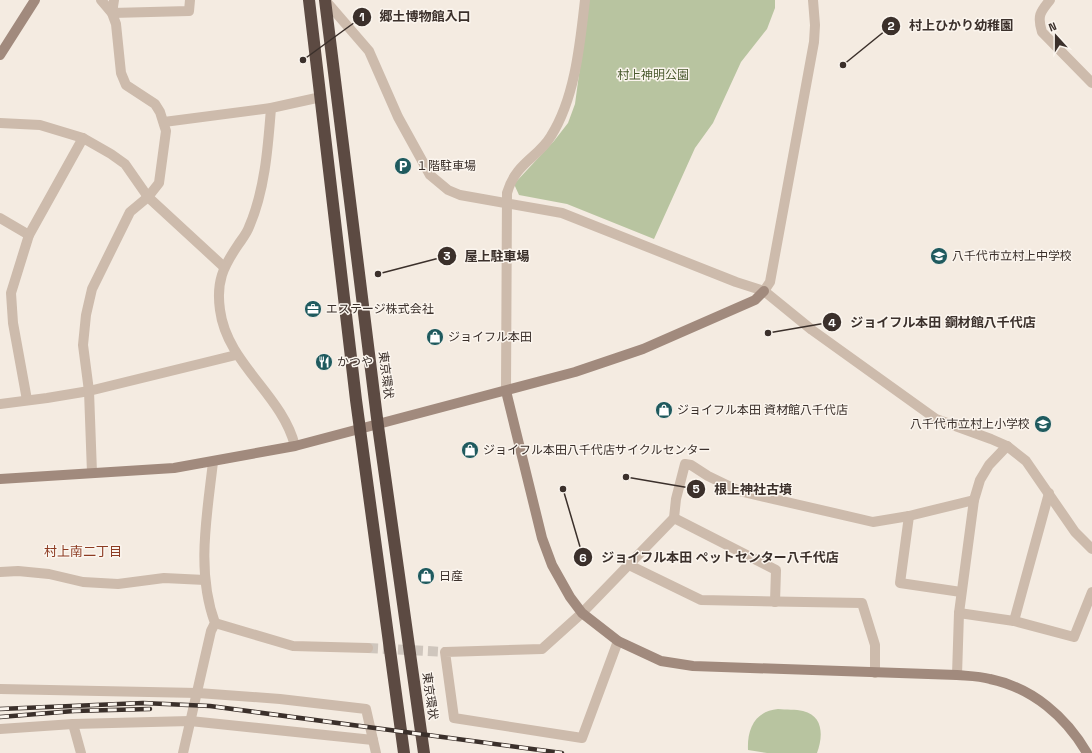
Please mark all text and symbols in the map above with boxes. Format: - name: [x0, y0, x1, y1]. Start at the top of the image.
- callout: 郷土博物館入口: [352, 4, 479, 29]
- text: 郷土博物館入口: [379, 8, 471, 25]
- text: 1: [359, 9, 365, 25]
- callout: 村上ひかり幼稚園: [881, 13, 1021, 38]
- north arrow: [1036, 16, 1076, 56]
- text: 村上ひかり幼稚園: [909, 17, 1013, 34]
- text: 2: [887, 18, 895, 34]
- text: N: [1046, 19, 1058, 35]
- park label: 村上神明公園: [617, 67, 689, 83]
- parking icon: １階駐車場: [393, 156, 413, 176]
- place label: １階駐車場: [416, 158, 476, 174]
- callout: 屋上駐車場: [437, 244, 538, 269]
- school or university icon: 八千代市立村上中学校: [929, 246, 949, 266]
- text: 3: [443, 248, 451, 264]
- text: 屋上駐車場: [464, 248, 530, 265]
- place label: 八千代市立村上中学校: [952, 248, 1072, 264]
- office icon: エステージ株式会社: [303, 299, 323, 319]
- place label: エステージ株式会社: [326, 301, 434, 317]
- callout: ジョイフル本田 鋼材館八千代店: [822, 310, 1044, 335]
- text: ジョイフル本田 鋼材館八千代店: [850, 314, 1036, 331]
- text: 4: [828, 315, 836, 331]
- shop icon: ジョイフル本田: [425, 327, 445, 347]
- place label: ジョイフル本田: [448, 329, 532, 345]
- street label: 東京環状: [375, 350, 397, 400]
- restaurant icon: かつや: [314, 352, 334, 372]
- place label: かつや: [337, 354, 373, 370]
- shop icon: ジョイフル本田 資材館八千代店: [654, 400, 674, 420]
- place label: ジョイフル本田 資材館八千代店: [677, 402, 848, 418]
- school or university icon: 八千代市立村上小学校: [1033, 414, 1053, 434]
- place label: 八千代市立村上小学校: [910, 416, 1030, 432]
- shop icon: ジョイフル本田八千代店サイクルセンター: [460, 440, 480, 460]
- place label: ジョイフル本田八千代店サイクルセンター: [483, 442, 710, 458]
- callout: 根上神社古墳: [686, 477, 800, 502]
- text: 5: [692, 481, 700, 497]
- text: 根上神社古墳: [714, 481, 792, 498]
- district label: 村上南二丁目: [44, 543, 122, 560]
- callout: ジョイフル本田 ペットセンター八千代店: [573, 545, 847, 570]
- text: ジョイフル本田 ペットセンター八千代店: [601, 549, 839, 566]
- text: 6: [579, 550, 587, 566]
- shop icon: 日産: [416, 566, 436, 586]
- place label: 日産: [439, 568, 463, 584]
- street label: 東京環状: [419, 671, 441, 721]

